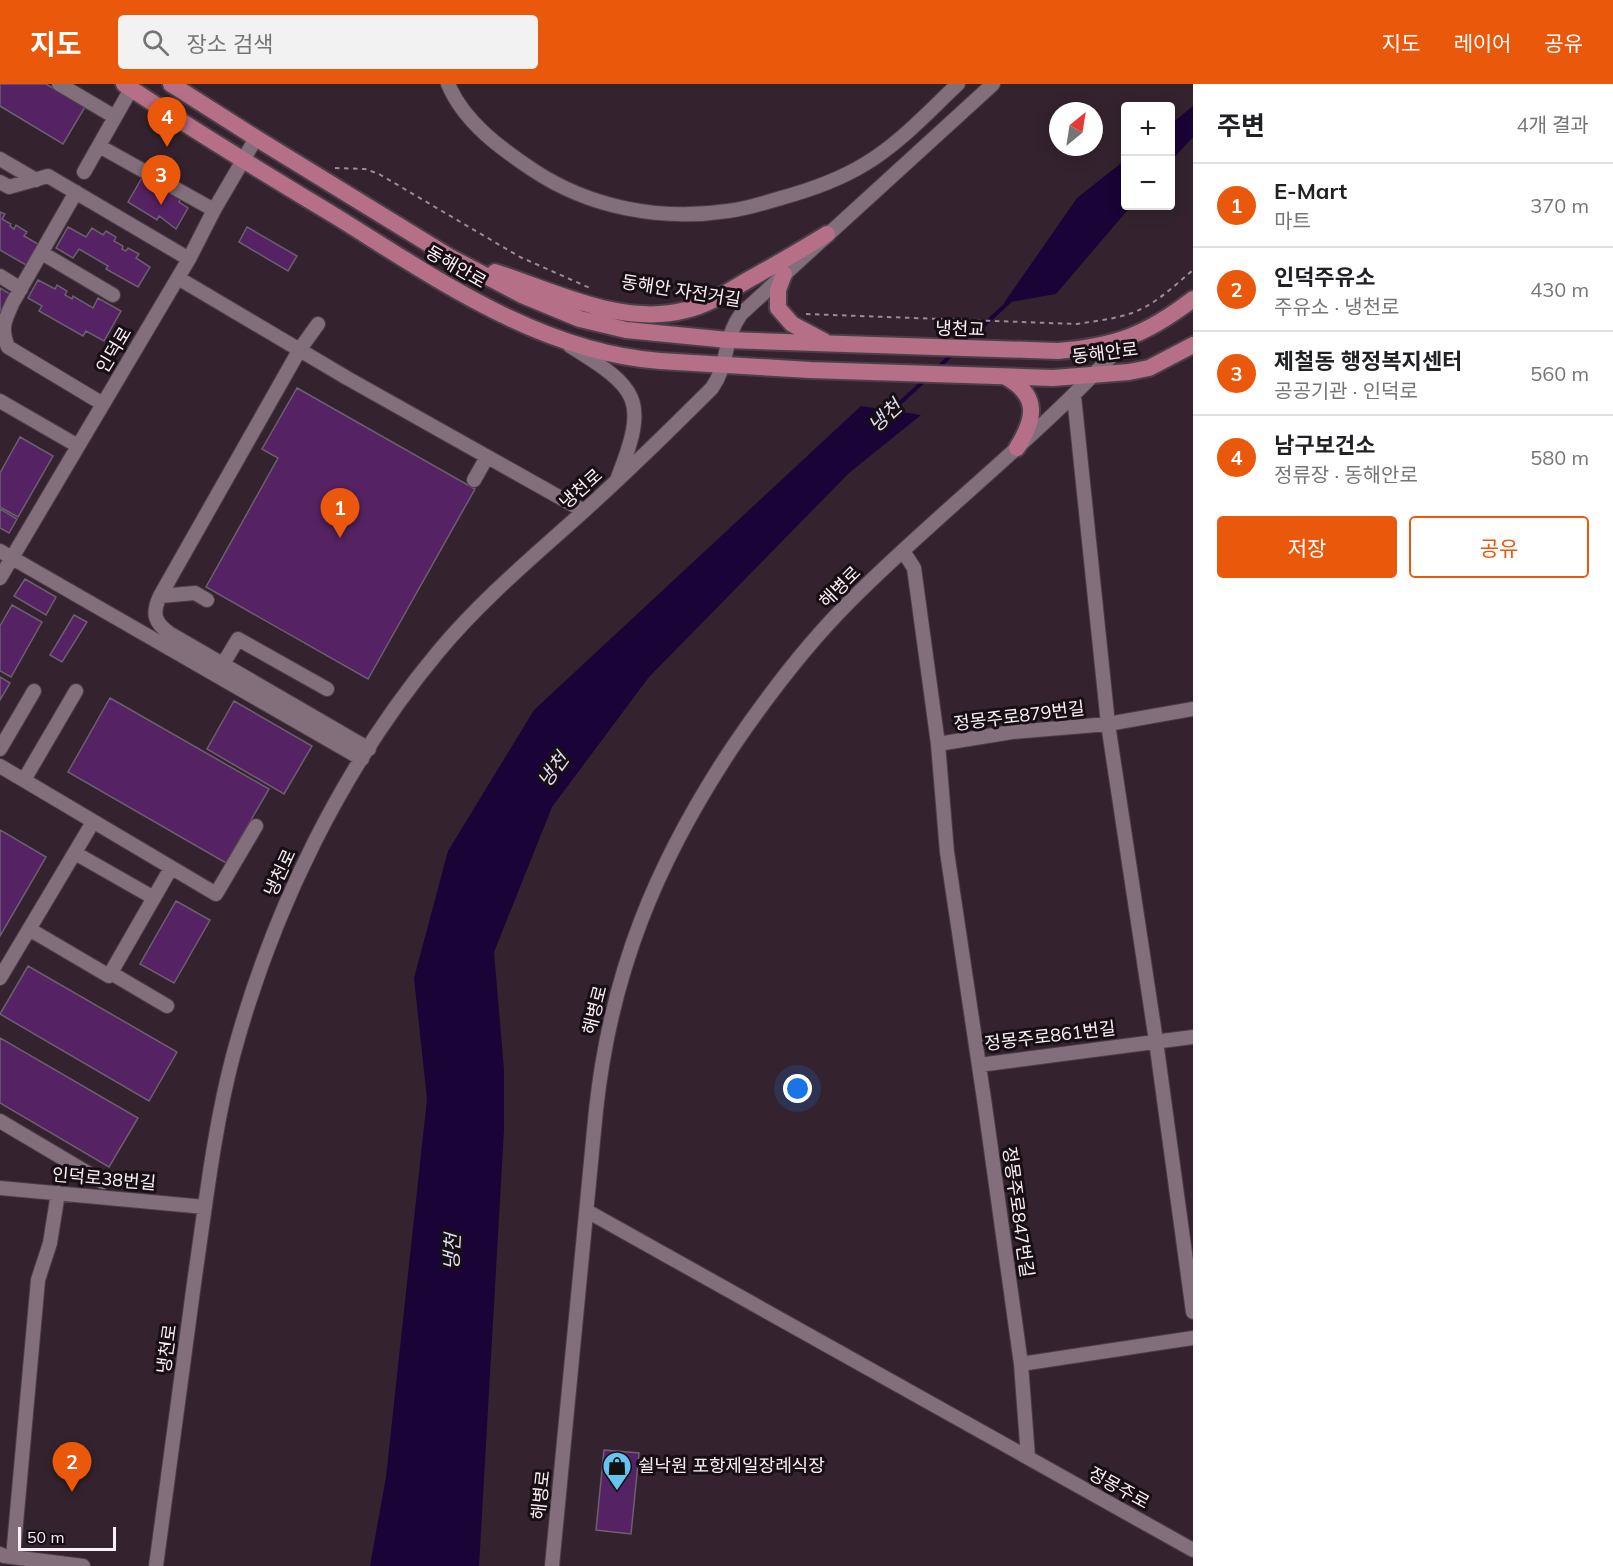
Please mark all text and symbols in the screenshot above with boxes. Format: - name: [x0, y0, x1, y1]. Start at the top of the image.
- search box: [118, 15, 538, 69]
- text: 지도: [30, 26, 82, 61]
- icon: search: [139, 26, 172, 59]
- text: 장소 검색: [187, 30, 273, 58]
- text: 지도: [1382, 30, 1420, 56]
- text: 레이어: [1453, 30, 1511, 56]
- text: 공유: [1544, 30, 1583, 56]
- pin: 4: [148, 98, 186, 147]
- north arrow: [1049, 102, 1103, 156]
- map controls: [1121, 102, 1175, 210]
- button: +: [1121, 102, 1175, 156]
- text: 주변: [1217, 109, 1265, 142]
- text: 4개 결과: [1517, 112, 1589, 137]
- pin: 3: [142, 156, 180, 205]
- button: −: [1121, 156, 1175, 210]
- text: E-Mart: [1274, 177, 1347, 205]
- text: 1: [1231, 193, 1243, 218]
- text: 370 m: [1530, 193, 1589, 218]
- text: 마트: [1274, 208, 1311, 233]
- street label: 동해안로: [422, 240, 491, 293]
- text: 인덕주유소: [1274, 263, 1375, 291]
- street label: 동해안 자전거길: [620, 270, 742, 311]
- text: 2: [1231, 277, 1243, 302]
- text: 430 m: [1530, 277, 1589, 302]
- text: 주유소 · 냉천로: [1274, 294, 1399, 319]
- street label: 냉천교: [935, 316, 985, 341]
- street label: 인덕로: [91, 323, 136, 377]
- street label: 동해안로: [1071, 337, 1139, 368]
- text: 제철동 행정복지센터: [1274, 347, 1462, 375]
- text: 3: [1231, 361, 1243, 386]
- text: 560 m: [1530, 361, 1589, 386]
- text: 공공기관 · 인덕로: [1274, 378, 1418, 403]
- water label: 냉천: [863, 392, 909, 437]
- text: 남구보건소: [1274, 431, 1375, 459]
- text: 4: [1231, 445, 1243, 470]
- text: 580 m: [1530, 445, 1589, 470]
- text: 정류장 · 동해안로: [1274, 462, 1418, 487]
- street label: 냉천로: [555, 463, 607, 514]
- pin: 1: [320, 488, 360, 538]
- button: 저장: [1217, 516, 1397, 578]
- button: 공유: [1409, 516, 1589, 578]
- street label: 해병로: [814, 561, 865, 612]
- street label: 정몽주로879번길: [952, 696, 1086, 735]
- water label: 냉천: [532, 745, 575, 792]
- street label: 냉천로: [259, 845, 300, 900]
- street label: 해병로: [577, 983, 612, 1037]
- street label: 정몽주로861번길: [983, 1016, 1117, 1055]
- your location: [783, 1074, 812, 1103]
- street label: 정몽주로847번길: [998, 1145, 1039, 1279]
- street label: 인덕로38번길: [51, 1162, 157, 1195]
- water label: 냉천: [438, 1230, 465, 1271]
- street label: 냉천로: [152, 1323, 181, 1375]
- pin: 2: [52, 1442, 92, 1492]
- shop icon: 쉴낙원 포항제일장례식장: [601, 1450, 633, 1492]
- place label: 쉴낙원 포항제일장례식장: [638, 1454, 825, 1477]
- street label: 정몽주로: [1085, 1461, 1154, 1514]
- street label: 해병로: [526, 1469, 555, 1521]
- scale bar: [18, 1524, 116, 1552]
- text: 50 m: [27, 1527, 64, 1547]

